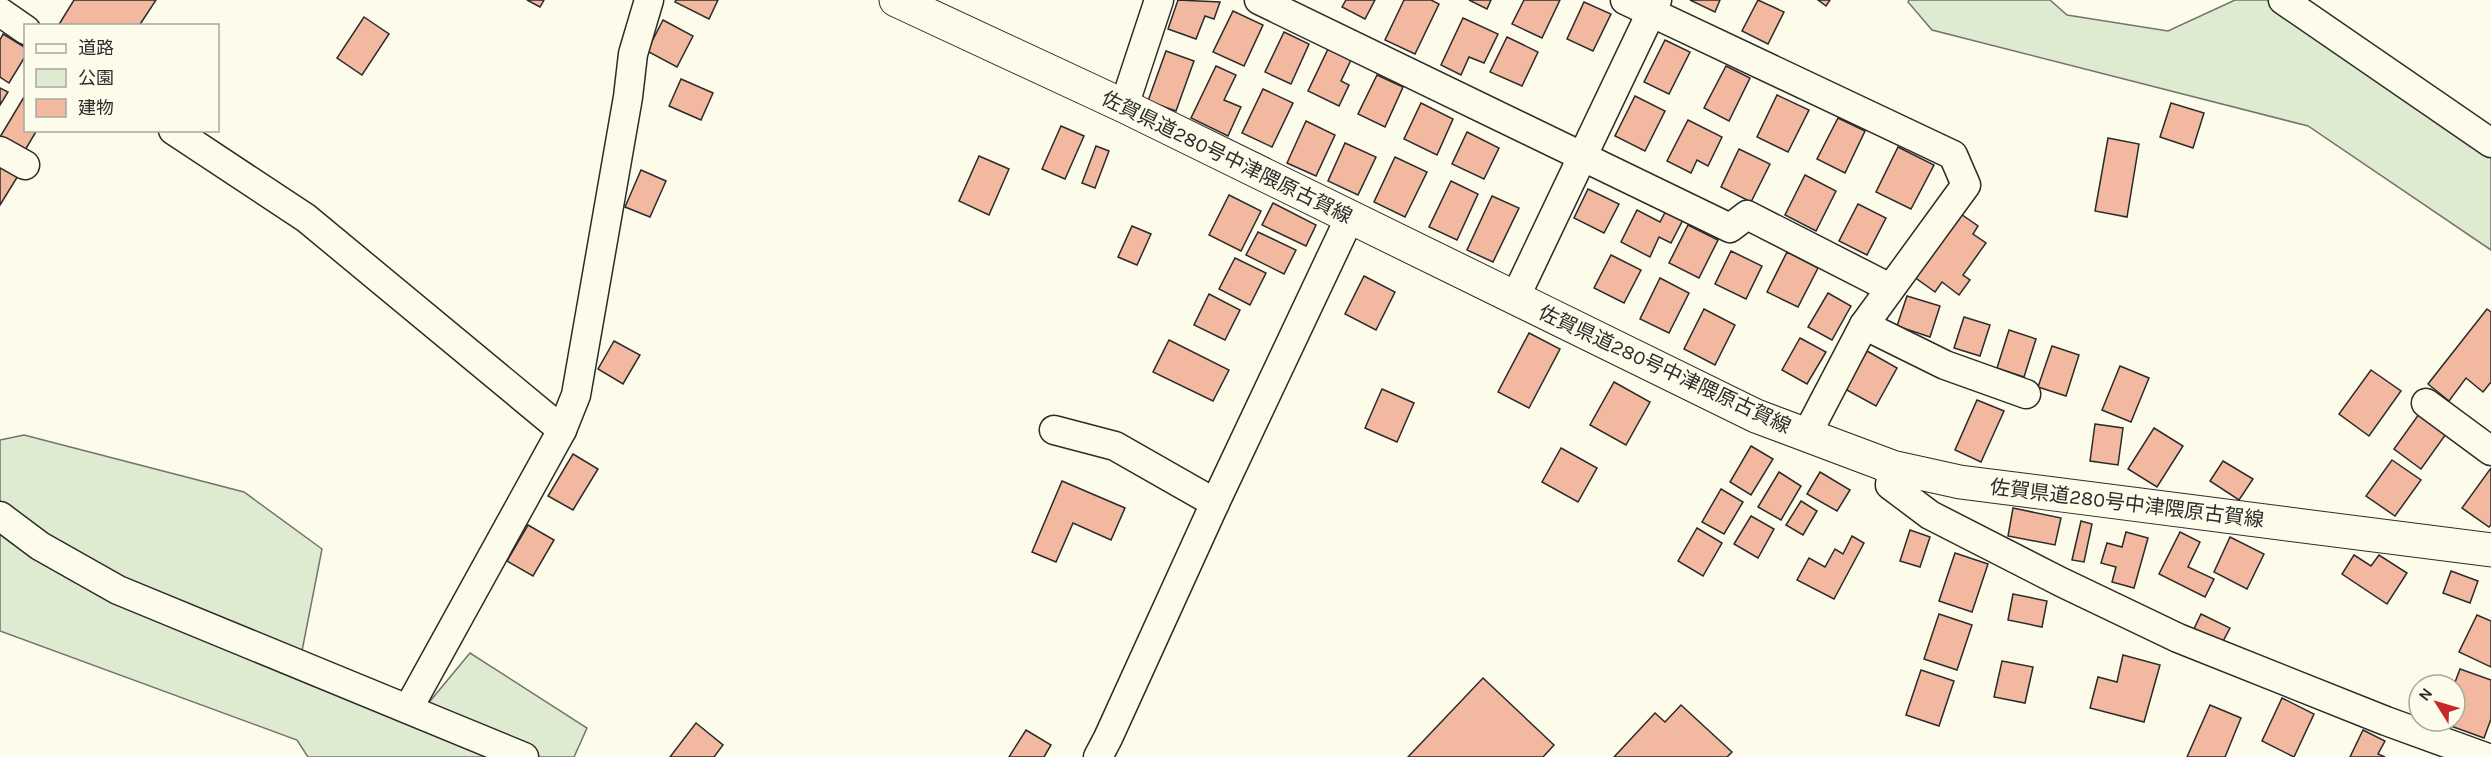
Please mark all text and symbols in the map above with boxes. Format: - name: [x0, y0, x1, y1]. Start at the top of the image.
- legend: [24, 24, 219, 132]
- text: 道路: [78, 37, 114, 59]
- text: 公園: [78, 67, 114, 89]
- street label: 佐賀県道280号中津隈原古賀線: [1098, 87, 1356, 228]
- text: 建物: [78, 97, 114, 119]
- street label: 佐賀県道280号中津隈原古賀線: [1535, 301, 1795, 438]
- street label: 佐賀県道280号中津隈原古賀線: [1989, 475, 2265, 532]
- north arrow: [2407, 673, 2467, 733]
- text: N: [2414, 684, 2436, 705]

